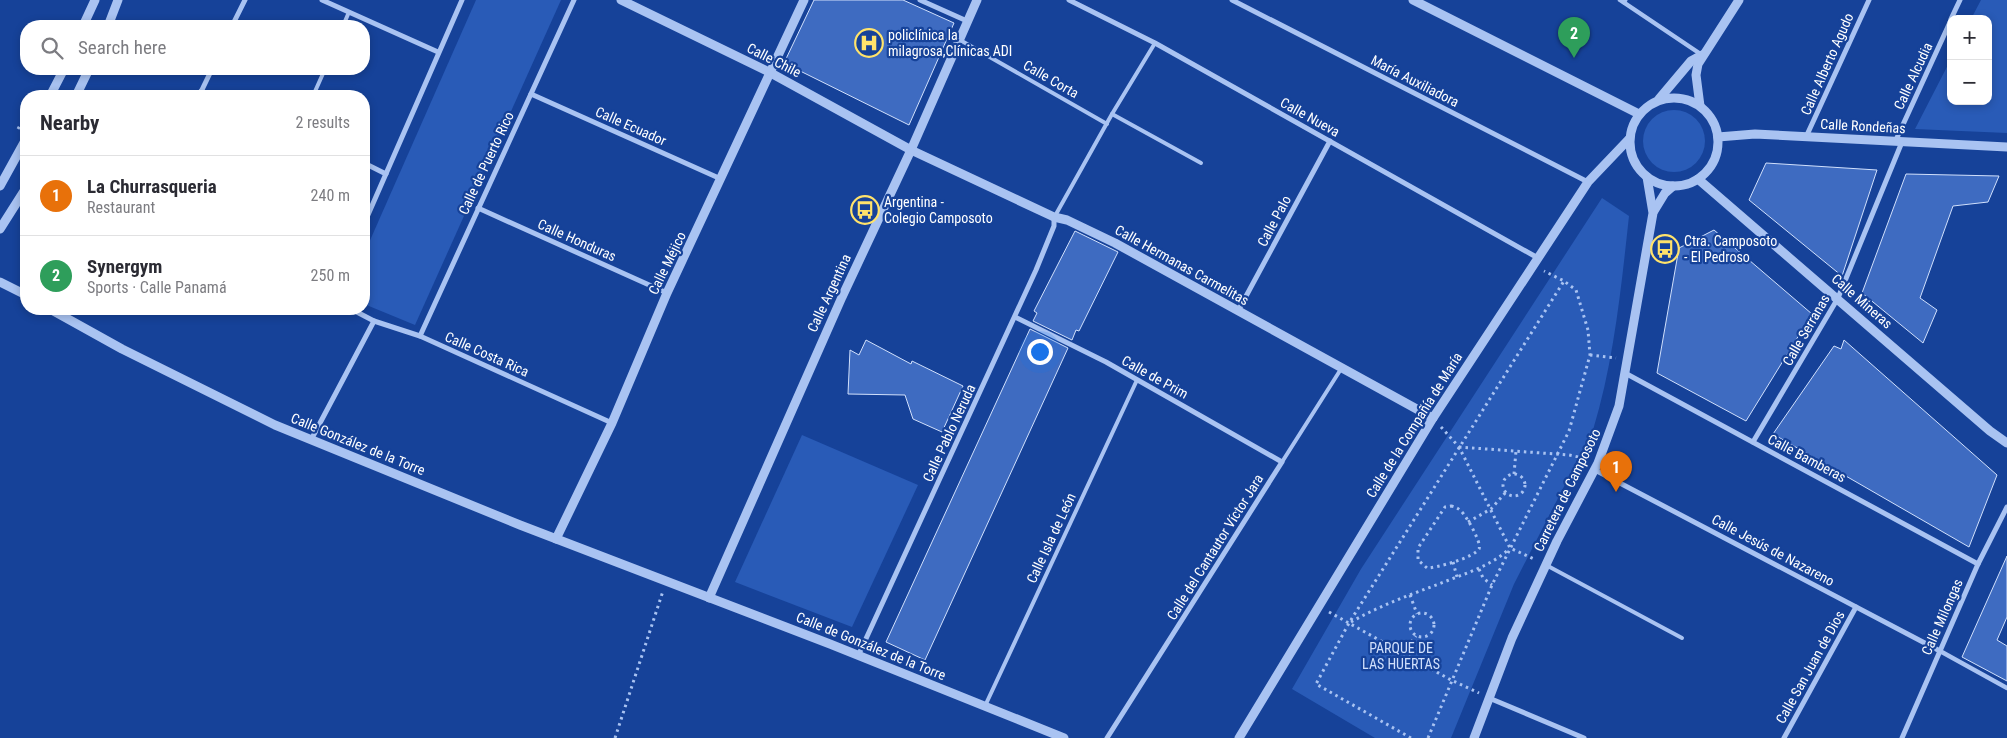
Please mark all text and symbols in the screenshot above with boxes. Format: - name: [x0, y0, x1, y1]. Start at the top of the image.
- street label: Calle Alberto Agudo: [1797, 10, 1857, 118]
- map controls: [1947, 15, 1992, 105]
- button: +: [1947, 15, 1992, 60]
- pin: 2: [1558, 17, 1590, 58]
- search box: [20, 20, 370, 75]
- place label: policlínica la milagrosa,Clínicas ADI: [888, 27, 1012, 59]
- hospital icon: policlínica la milagrosa,Clínicas ADI: [854, 28, 884, 58]
- icon: search: [38, 34, 66, 62]
- text: Search here: [78, 36, 166, 59]
- street label: Calle Chile: [744, 40, 804, 81]
- street label: Calle Alcudia: [1890, 40, 1936, 112]
- street label: María Auxiliadora: [1368, 52, 1462, 110]
- street label: Calle Corta: [1020, 57, 1082, 101]
- button: −: [1947, 60, 1992, 105]
- street label: Calle Nueva: [1278, 94, 1342, 140]
- street label: Calle Ecuador: [593, 103, 669, 149]
- street label: Calle de Puerto Rico: [455, 109, 517, 217]
- text: Nearby: [40, 111, 99, 135]
- text: 2 results: [295, 113, 350, 132]
- street label: Calle Rondeñas: [1820, 116, 1906, 136]
- text: La Churrasqueria: [87, 175, 217, 198]
- text: 1: [52, 186, 60, 205]
- text: 240 m: [311, 186, 350, 205]
- street label: Calle Palo: [1254, 193, 1294, 249]
- place label: Argentina - Colegio Camposoto: [884, 194, 993, 226]
- bus stop icon: Argentina - Colegio Camposoto: [850, 195, 880, 225]
- text: Restaurant: [87, 198, 155, 217]
- street label: Calle Honduras: [535, 216, 619, 264]
- street label: Calle Hermanas Carmelitas: [1112, 222, 1252, 308]
- street label: Calle Méjico: [645, 229, 689, 297]
- place label: Ctra. Camposoto - El Pedroso: [1684, 233, 1777, 265]
- bus stop icon: Ctra. Camposoto - El Pedroso: [1650, 234, 1680, 264]
- street label: Calle Argentina: [804, 251, 854, 335]
- text: Synergym: [87, 255, 162, 278]
- text: 2: [52, 266, 60, 285]
- text: 250 m: [311, 266, 350, 285]
- street label: Calle Mineras: [1828, 270, 1896, 332]
- text: Sports · Calle Panamá: [87, 278, 227, 297]
- street label: Calle Serranas: [1779, 292, 1833, 368]
- street label: Calle Costa Rica: [443, 328, 531, 380]
- your location: [1027, 339, 1053, 365]
- street label: Calle de la Compañía de María: [1363, 349, 1465, 501]
- street label: Calle de Prim: [1119, 352, 1191, 402]
- street label: Calle Pablo Neruda: [919, 382, 979, 484]
- street label: Calle González de la Torre: [289, 410, 428, 478]
- street label: Carretera de Camposoto: [1530, 426, 1604, 554]
- street label: Calle Bamberas: [1765, 431, 1849, 485]
- pin: 1: [1600, 451, 1632, 492]
- street label: Calle del Cantautor Víctor Jara: [1164, 471, 1266, 623]
- street label: Calle Isla de León: [1023, 490, 1079, 586]
- street label: Calle Jesús de Nazareno: [1709, 511, 1837, 589]
- street label: Calle Milongas: [1918, 576, 1966, 658]
- street label: Calle San Juan de Dios: [1772, 608, 1848, 726]
- street label: Calle de González de la Torre: [794, 609, 948, 684]
- park label: PARQUE DE LAS HUERTAS: [1362, 640, 1440, 672]

